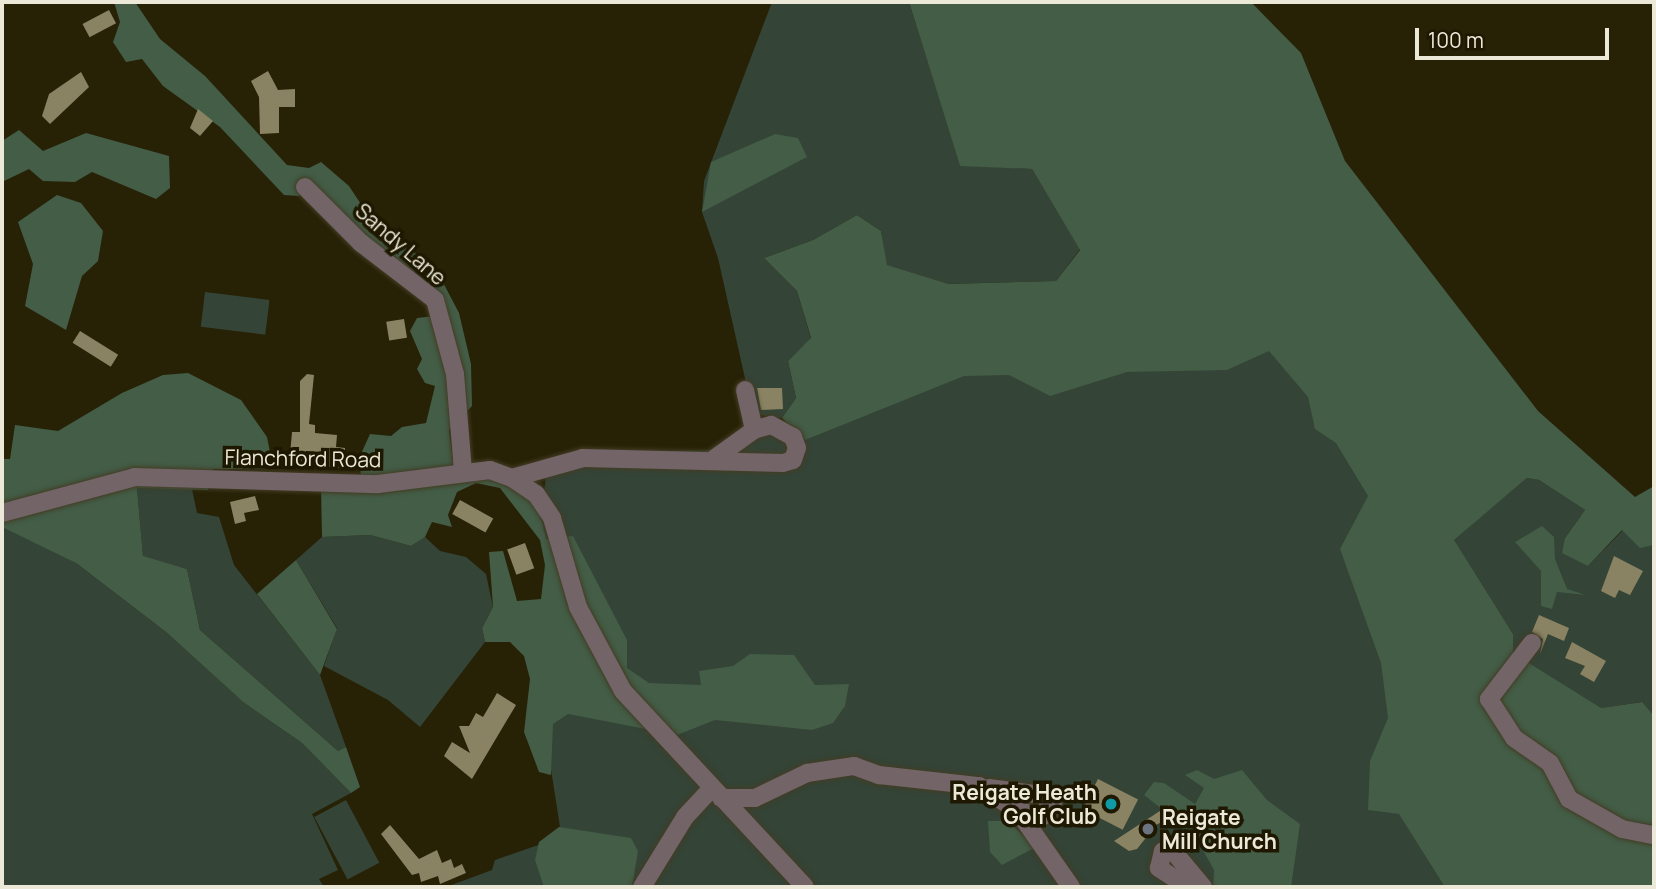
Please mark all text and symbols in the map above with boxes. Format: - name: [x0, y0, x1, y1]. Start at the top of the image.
- scale bar: [1418, 14, 1612, 58]
- text: 100 m: [1428, 26, 1484, 54]
- street label: Sandy Lane: [351, 198, 451, 290]
- street label: Flanchford Road: [224, 444, 382, 472]
- place label: Reigate Heath Golf Club: [952, 779, 1097, 829]
- marker: Reigate Heath Golf Club: [1103, 796, 1119, 812]
- place label: Reigate Mill Church: [1162, 804, 1277, 854]
- marker: Reigate Mill Church: [1140, 821, 1156, 837]

